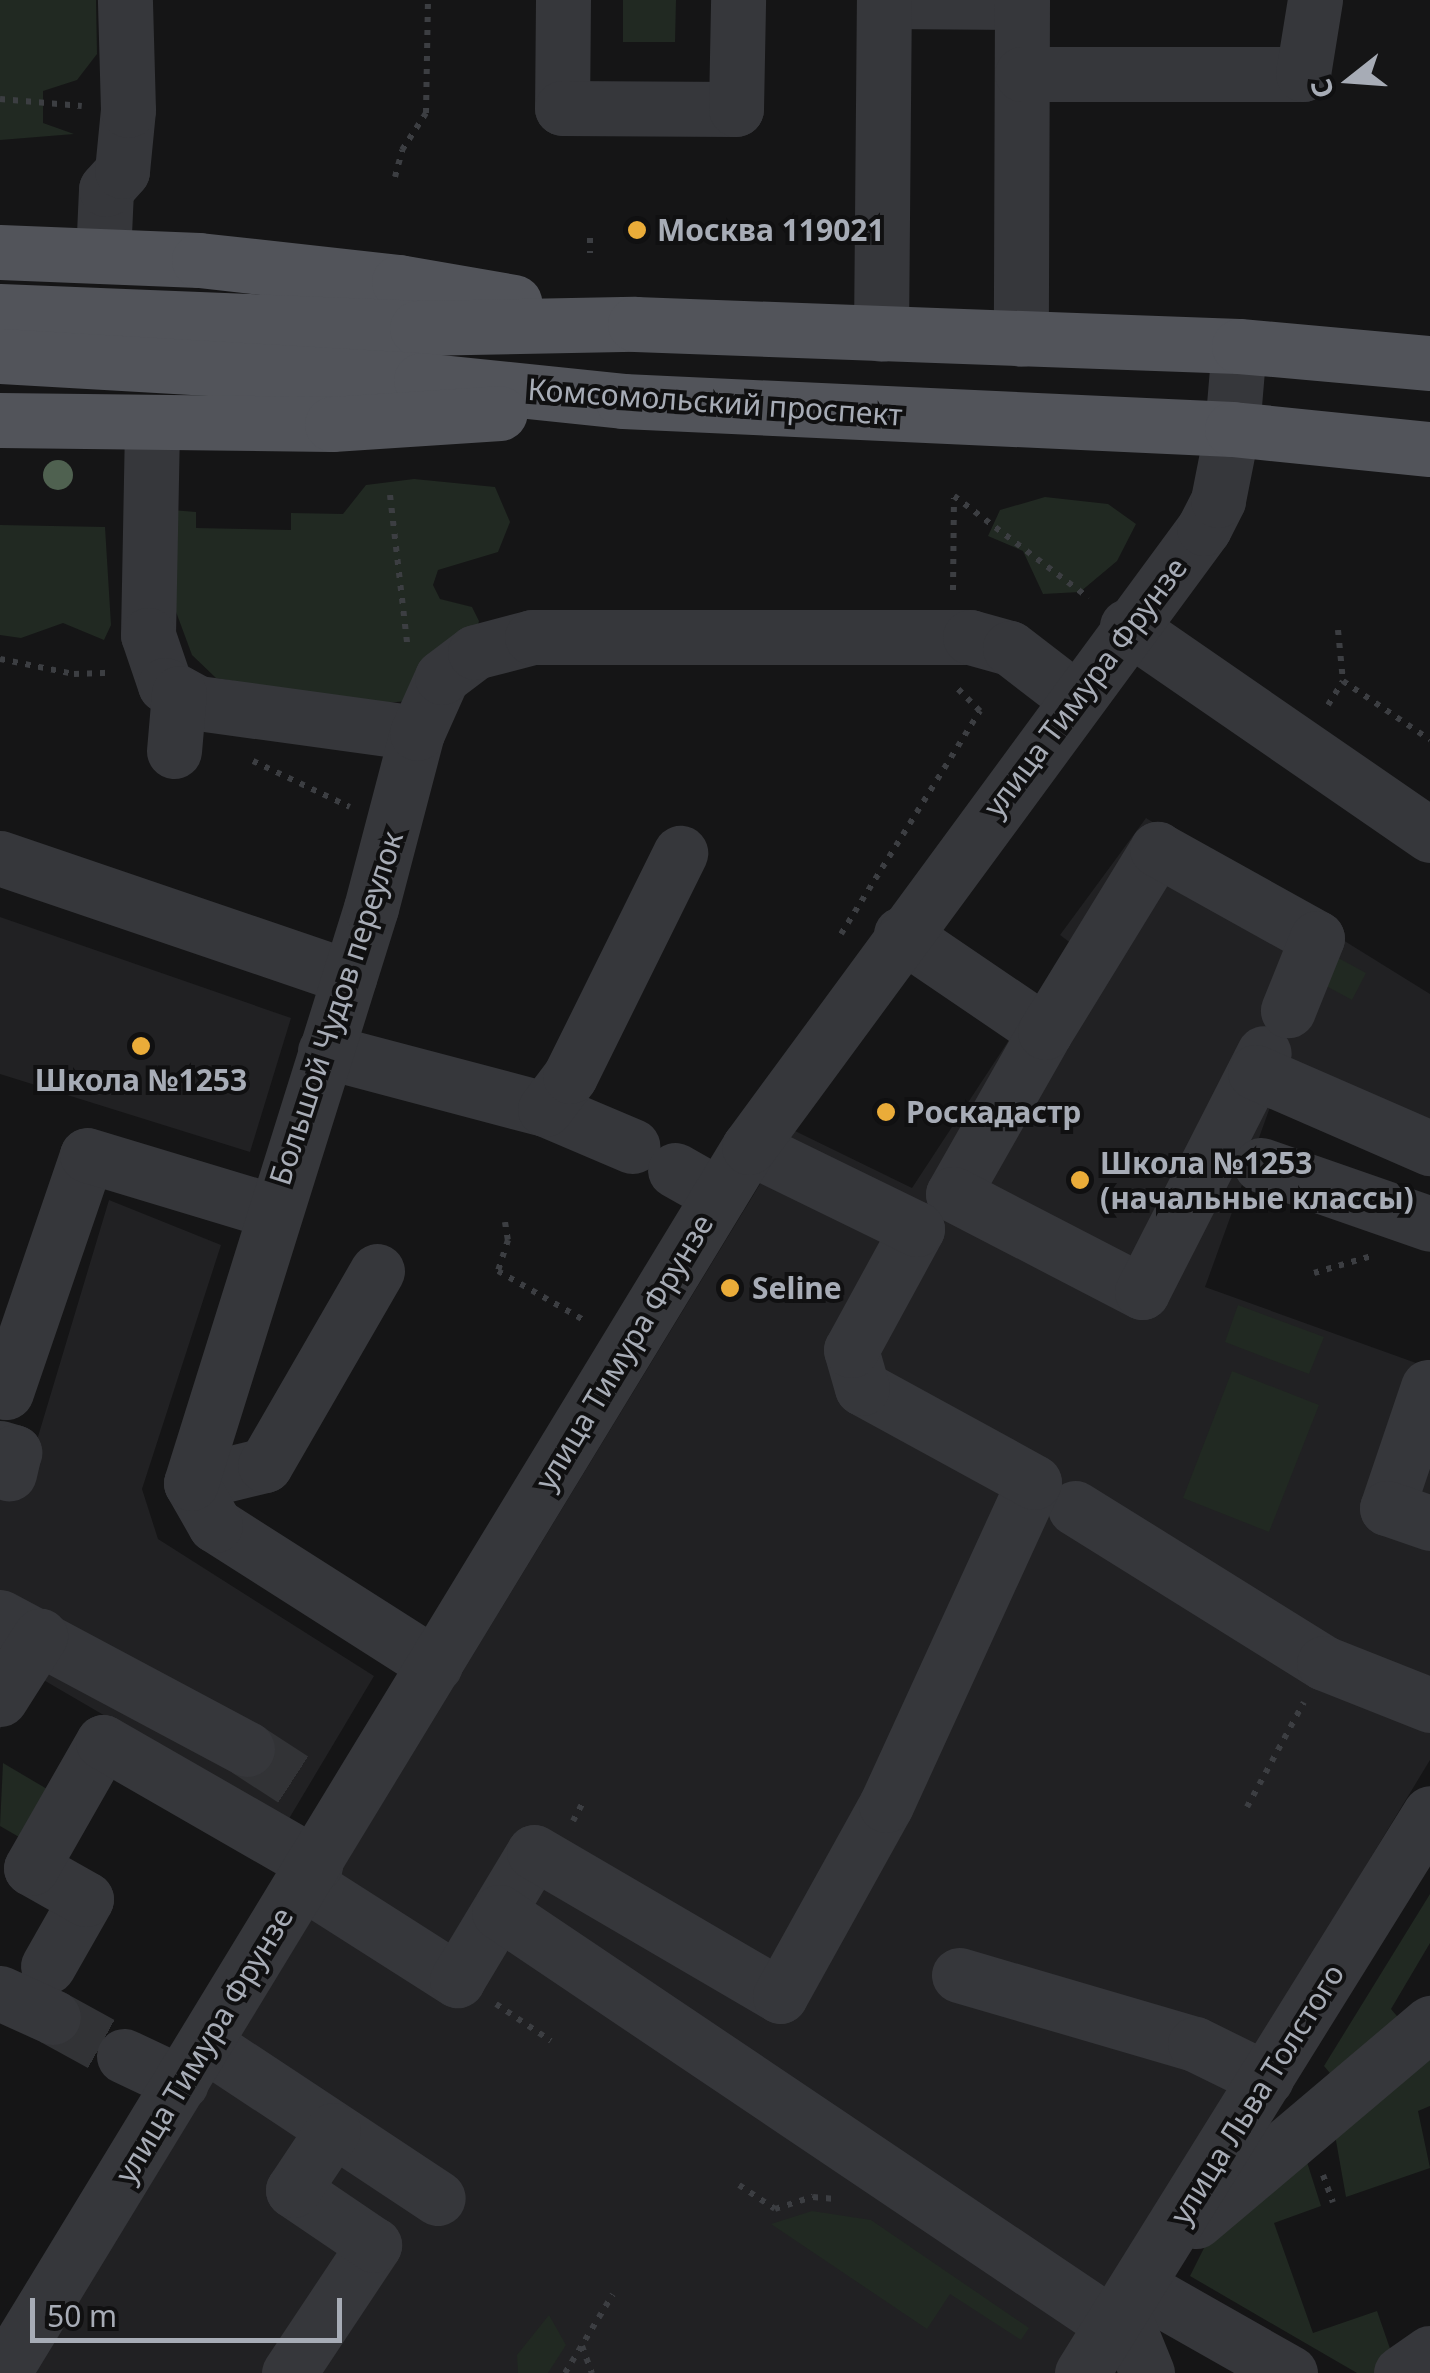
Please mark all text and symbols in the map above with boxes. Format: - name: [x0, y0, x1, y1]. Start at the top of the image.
- north arrow: [1300, 30, 1400, 130]
- text: С: [1301, 75, 1342, 103]
- place label: Москва 119021: [657, 212, 885, 248]
- marker: Москва 119021: [626, 219, 648, 241]
- street label: Комсомольский проспект: [526, 371, 904, 433]
- street label: улица Тимура Фрунзе: [976, 550, 1194, 824]
- street label: Большой Чудов переулок: [262, 827, 410, 1189]
- marker: Школа №1253: [130, 1035, 152, 1057]
- place label: Школа №1253: [35, 1062, 247, 1098]
- place label: Роскадастр: [906, 1094, 1081, 1130]
- marker: Роскадастр: [875, 1101, 897, 1123]
- place label: Школа №1253 (начальные классы): [1100, 1145, 1414, 1216]
- marker: Школа №1253 (начальные классы): [1069, 1169, 1091, 1191]
- street label: улица Тимура Фрунзе: [527, 1208, 721, 1496]
- place label: Seline: [752, 1270, 842, 1306]
- marker: Seline: [717, 1275, 743, 1301]
- street label: улица Тимура Фрунзе: [107, 1901, 301, 2189]
- street label: улица Льва Толстого: [1162, 1958, 1352, 2230]
- scale bar: [35, 2278, 348, 2340]
- text: 50 m: [47, 2295, 117, 2336]

